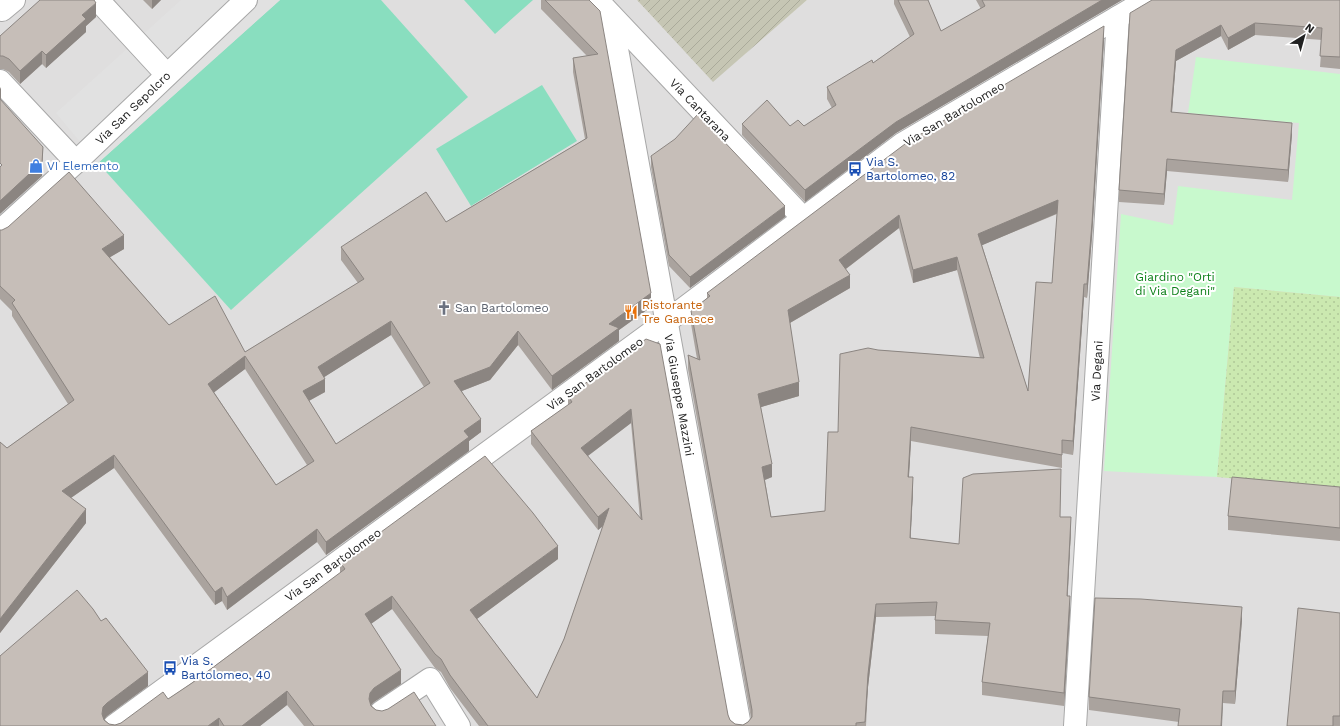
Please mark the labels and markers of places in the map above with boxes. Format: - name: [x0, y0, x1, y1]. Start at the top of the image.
- place label: Via S. Bartolomeo, 82: [866, 155, 955, 183]
- shop icon: VI Elemento: [28, 158, 44, 174]
- place label: VI Elemento: [47, 159, 119, 173]
- bus stop icon: Via S. Bartolomeo, 82: [847, 161, 863, 177]
- place label: Ristorante Tre Ganasce: [642, 298, 714, 326]
- church icon: San Bartolomeo: [436, 300, 452, 316]
- place label: San Bartolomeo: [455, 301, 549, 315]
- restaurant icon: Ristorante Tre Ganasce: [623, 304, 639, 320]
- place label: Via S. Bartolomeo, 40: [181, 654, 271, 682]
- bus stop icon: Via S. Bartolomeo, 40: [162, 660, 178, 676]

